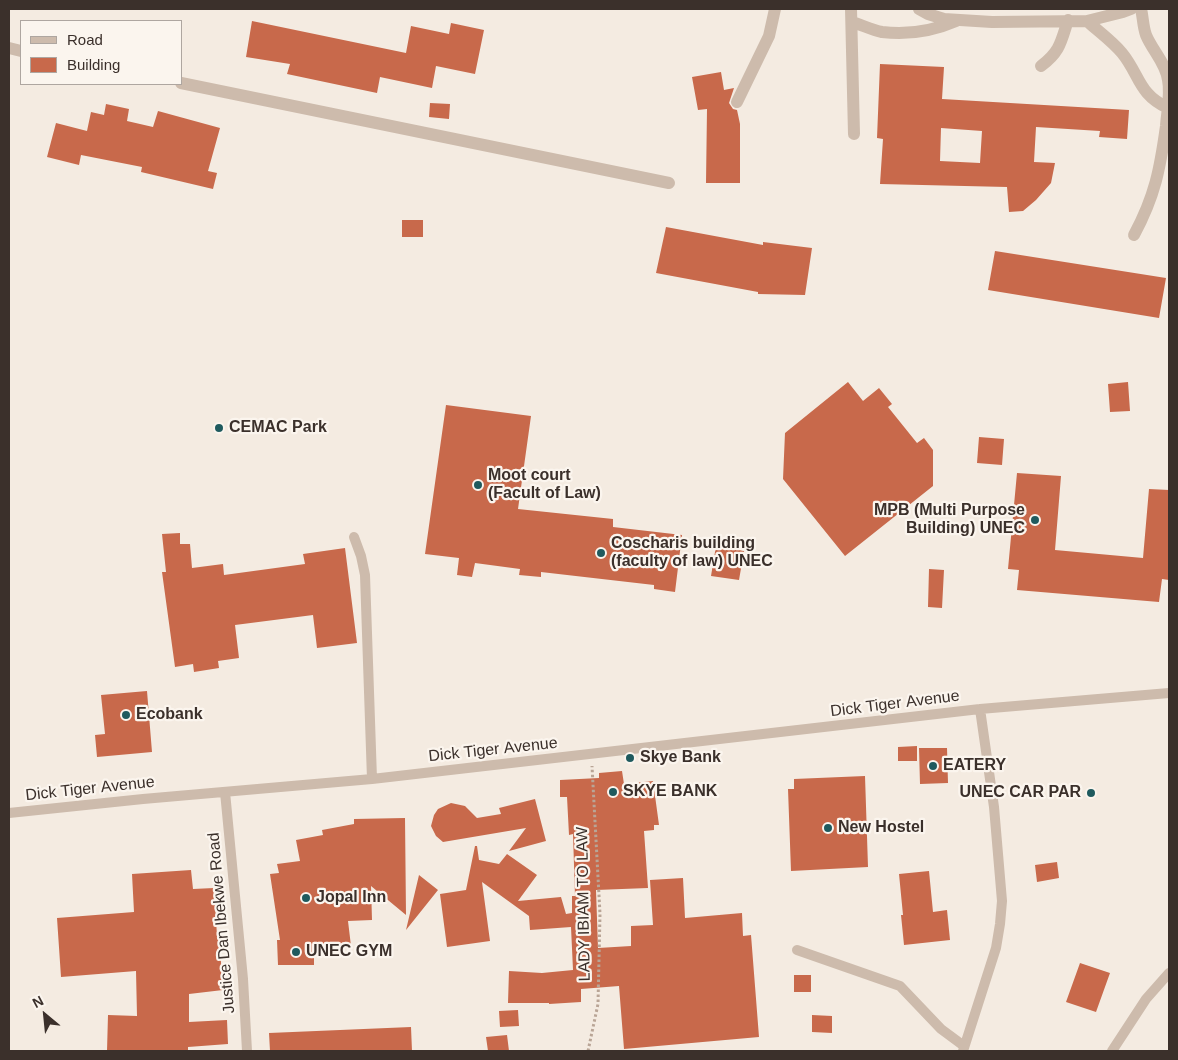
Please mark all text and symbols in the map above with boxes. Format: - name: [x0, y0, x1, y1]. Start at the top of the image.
- legend: [20, 20, 182, 85]
- text: Road: [67, 31, 103, 48]
- text: Building: [67, 56, 120, 73]
- place label: CEMAC Park: [229, 418, 327, 438]
- marker: CEMAC Park: [213, 422, 225, 434]
- place label: Moot court (Facult of Law): [488, 466, 601, 504]
- marker: Moot court (Facult of Law): [472, 479, 484, 491]
- place label: MPB (Multi Purpose Building) UNEC: [874, 501, 1025, 539]
- marker: MPB (Multi Purpose Building) UNEC: [1029, 514, 1041, 526]
- place label: Coscharis building (faculty of law) UNEC: [611, 534, 773, 572]
- marker: Coscharis building (faculty of law) UNEC: [595, 547, 607, 559]
- street label: Dick Tiger Avenue: [829, 687, 961, 721]
- place label: Ecobank: [136, 705, 203, 725]
- marker: Ecobank: [120, 709, 132, 721]
- street label: Dick Tiger Avenue: [427, 734, 559, 766]
- place label: Skye Bank: [640, 748, 721, 768]
- marker: Skye Bank: [624, 752, 636, 764]
- place label: EATERY: [943, 756, 1006, 776]
- marker: EATERY: [927, 760, 939, 772]
- street label: Dick Tiger Avenue: [24, 773, 156, 805]
- place label: SKYE BANK: [623, 782, 717, 802]
- place label: UNEC CAR PAR: [960, 783, 1081, 803]
- marker: SKYE BANK: [607, 786, 619, 798]
- marker: UNEC CAR PAR: [1085, 787, 1097, 799]
- place label: New Hostel: [838, 818, 924, 838]
- marker: New Hostel: [822, 822, 834, 834]
- street label: LADY IBIAM TO LAW: [573, 826, 595, 982]
- street label: Justice Dan Ibekwe Road: [205, 832, 239, 1014]
- place label: Jopal Inn: [316, 888, 386, 908]
- marker: Jopal Inn: [300, 892, 312, 904]
- place label: UNEC GYM: [306, 942, 392, 962]
- marker: UNEC GYM: [290, 946, 302, 958]
- north arrow: [20, 990, 70, 1040]
- text: N: [30, 992, 46, 1011]

